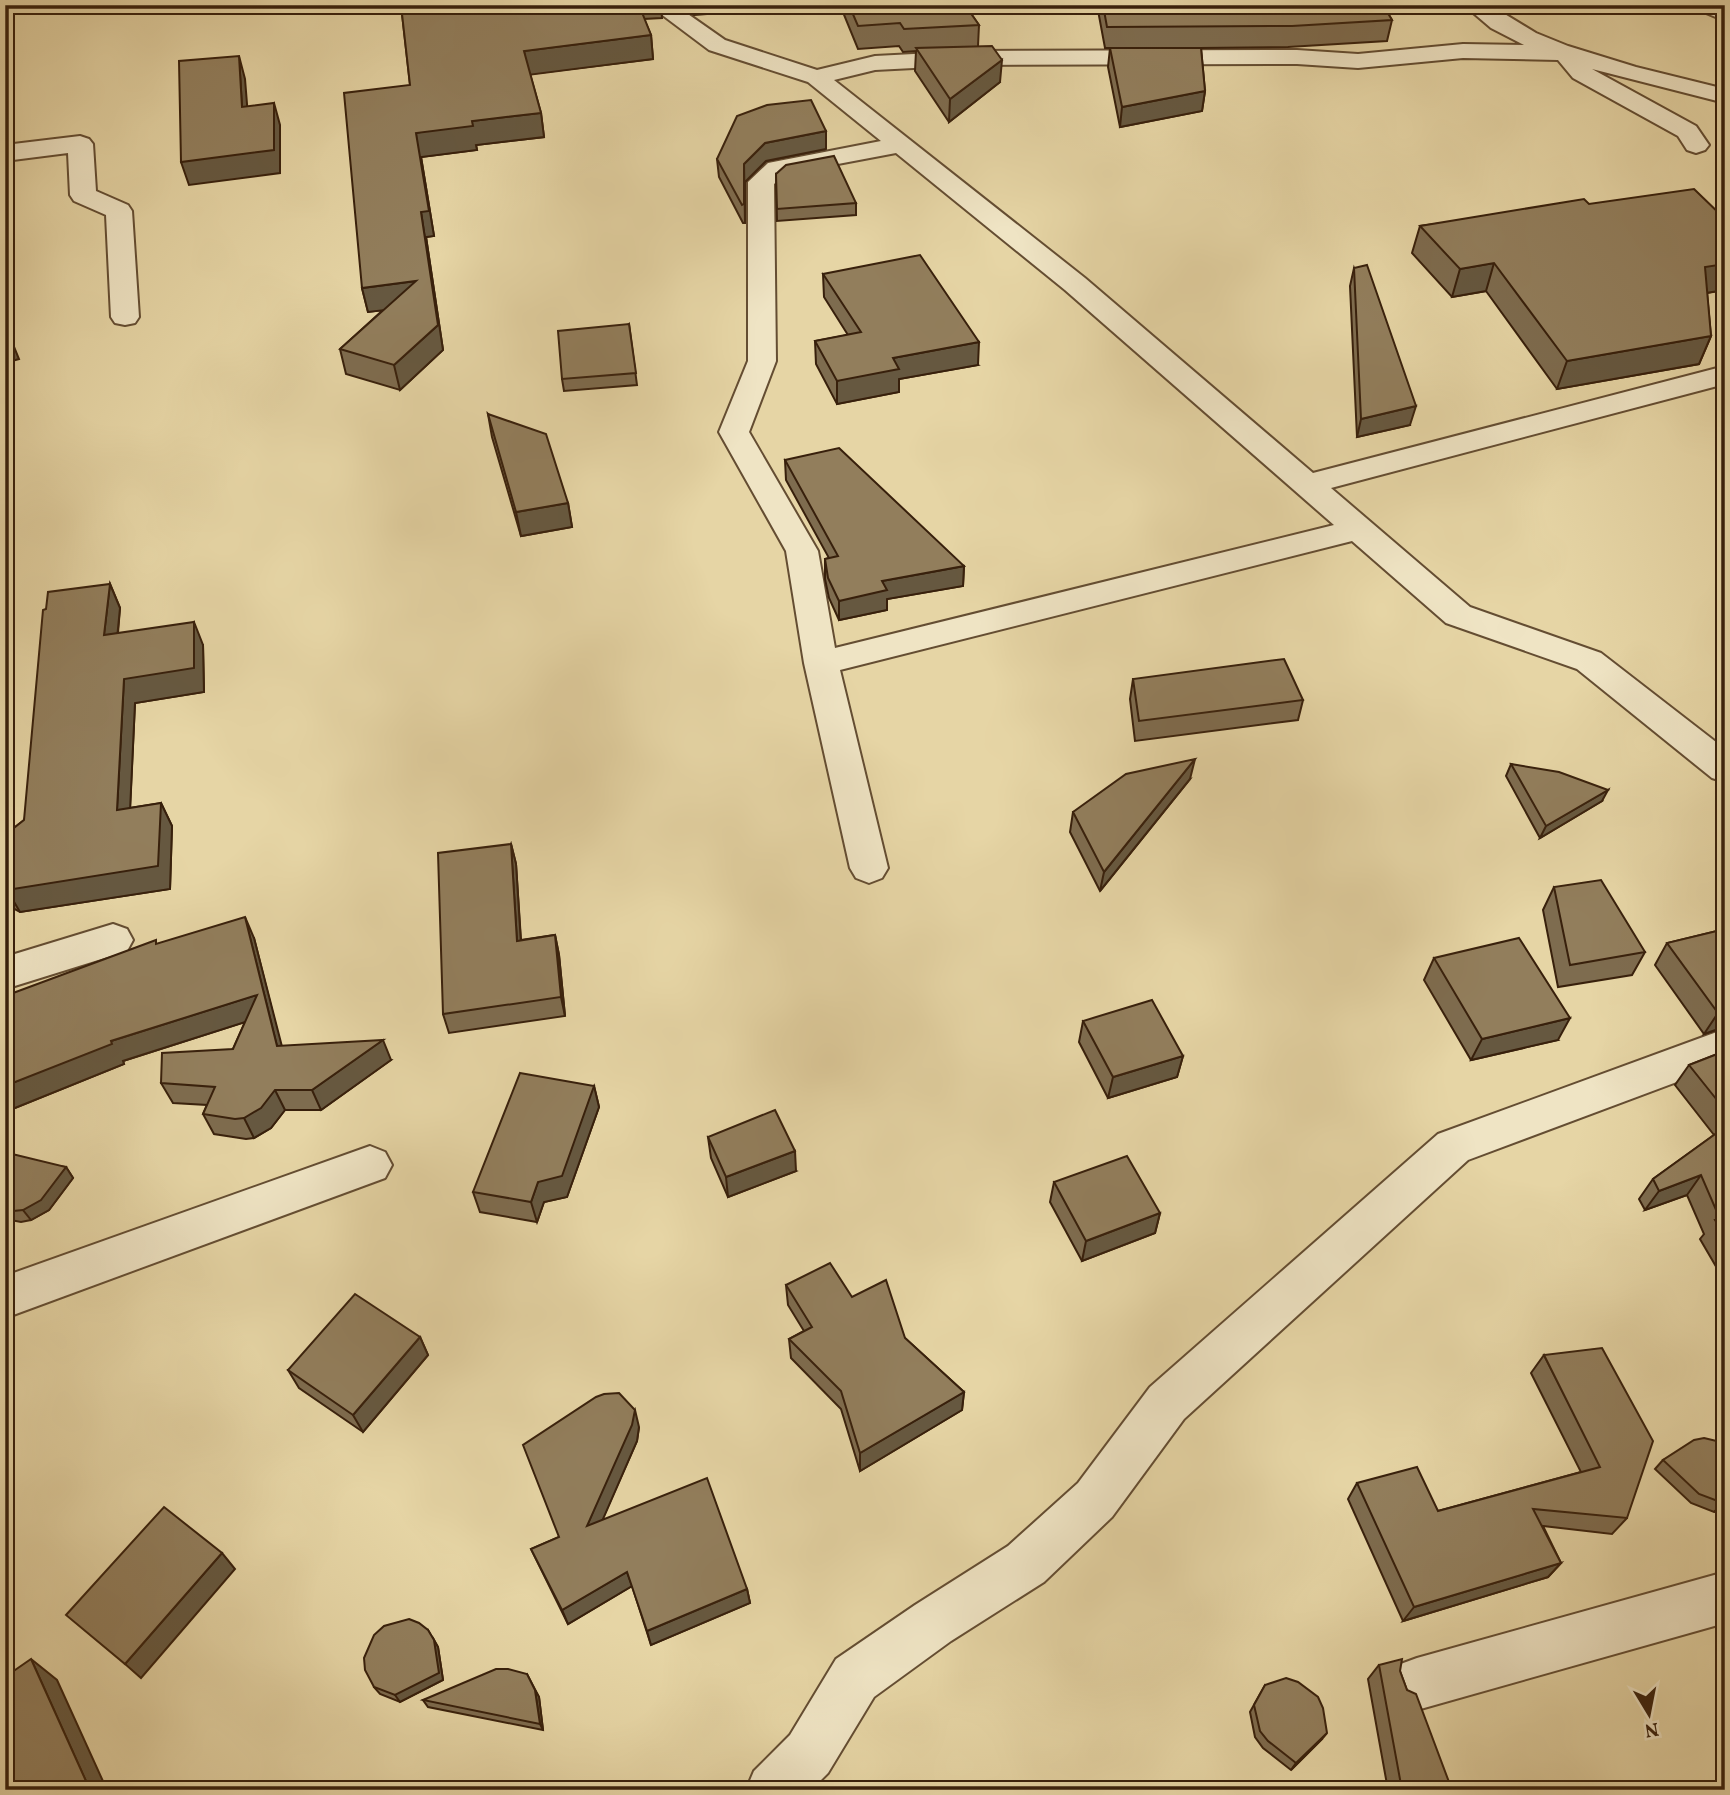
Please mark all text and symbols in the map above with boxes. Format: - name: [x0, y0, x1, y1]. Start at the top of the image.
- north arrow: [1614, 1680, 1684, 1750]
- text: N: [1642, 1715, 1661, 1743]

